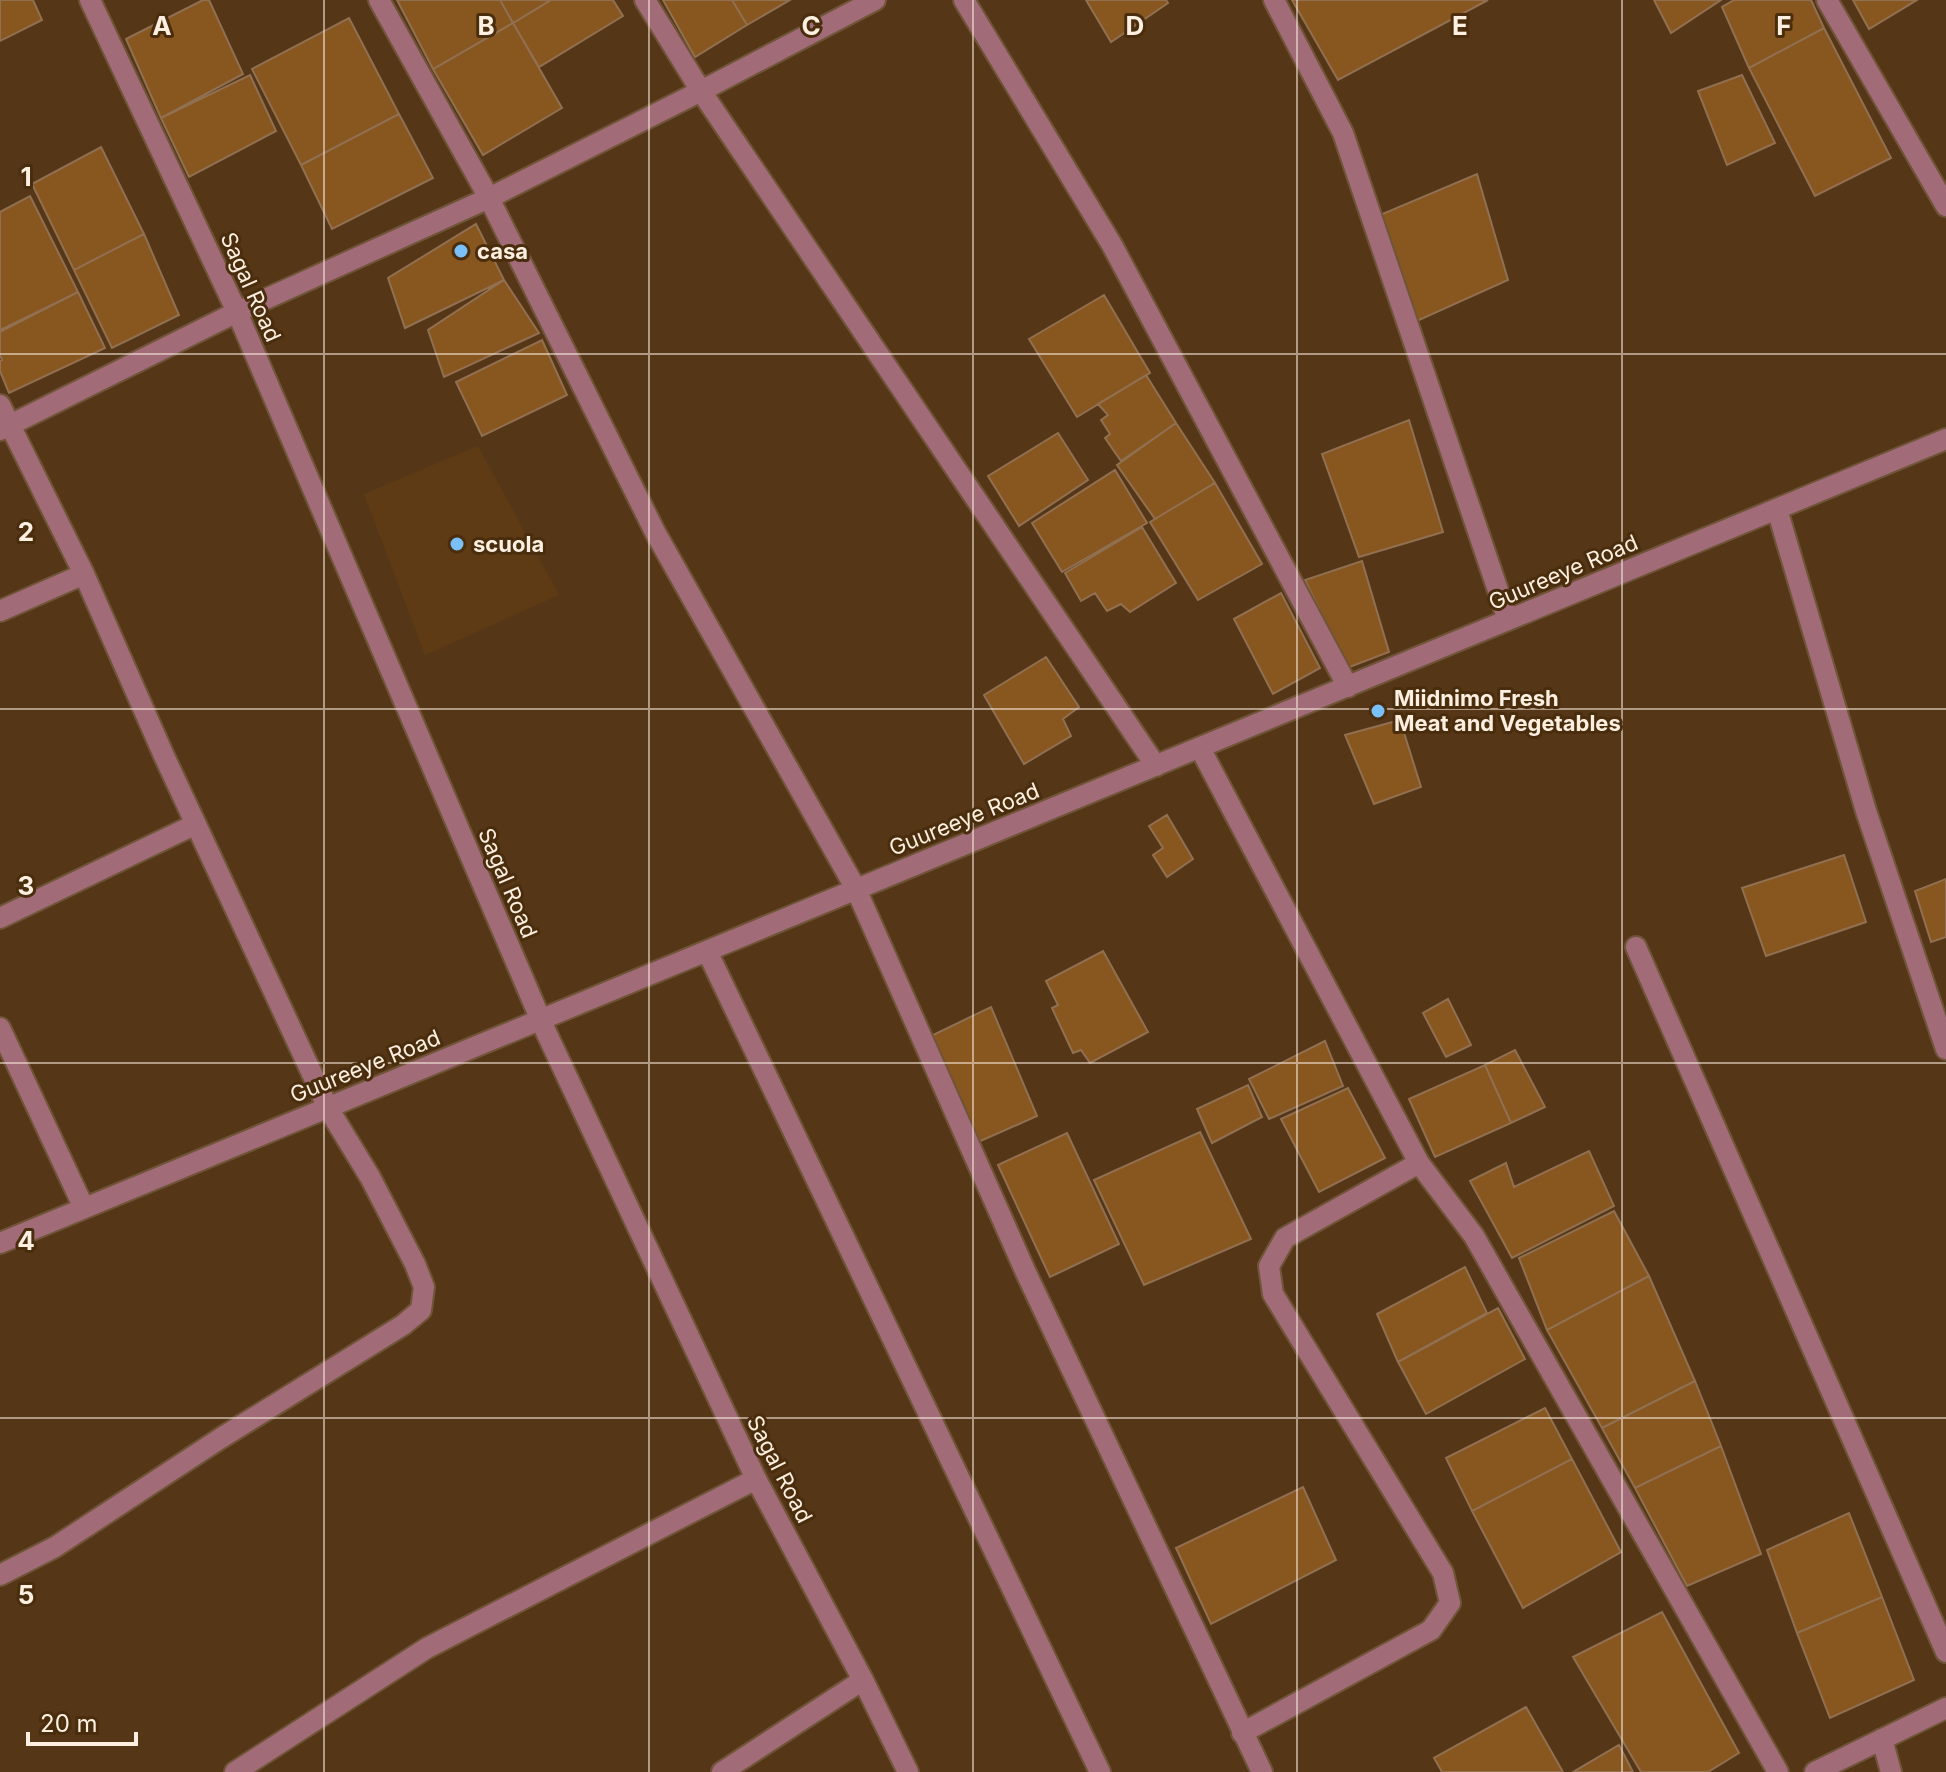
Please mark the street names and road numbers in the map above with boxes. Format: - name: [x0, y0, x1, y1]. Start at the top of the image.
- street label: Sagal Road: [215, 228, 287, 346]
- street label: Guureeye Road: [1484, 529, 1642, 615]
- street label: Guureeye Road: [885, 777, 1043, 861]
- street label: Sagal Road: [473, 824, 543, 942]
- street label: Guureeye Road: [286, 1024, 444, 1108]
- street label: Sagal Road: [742, 1411, 818, 1527]

